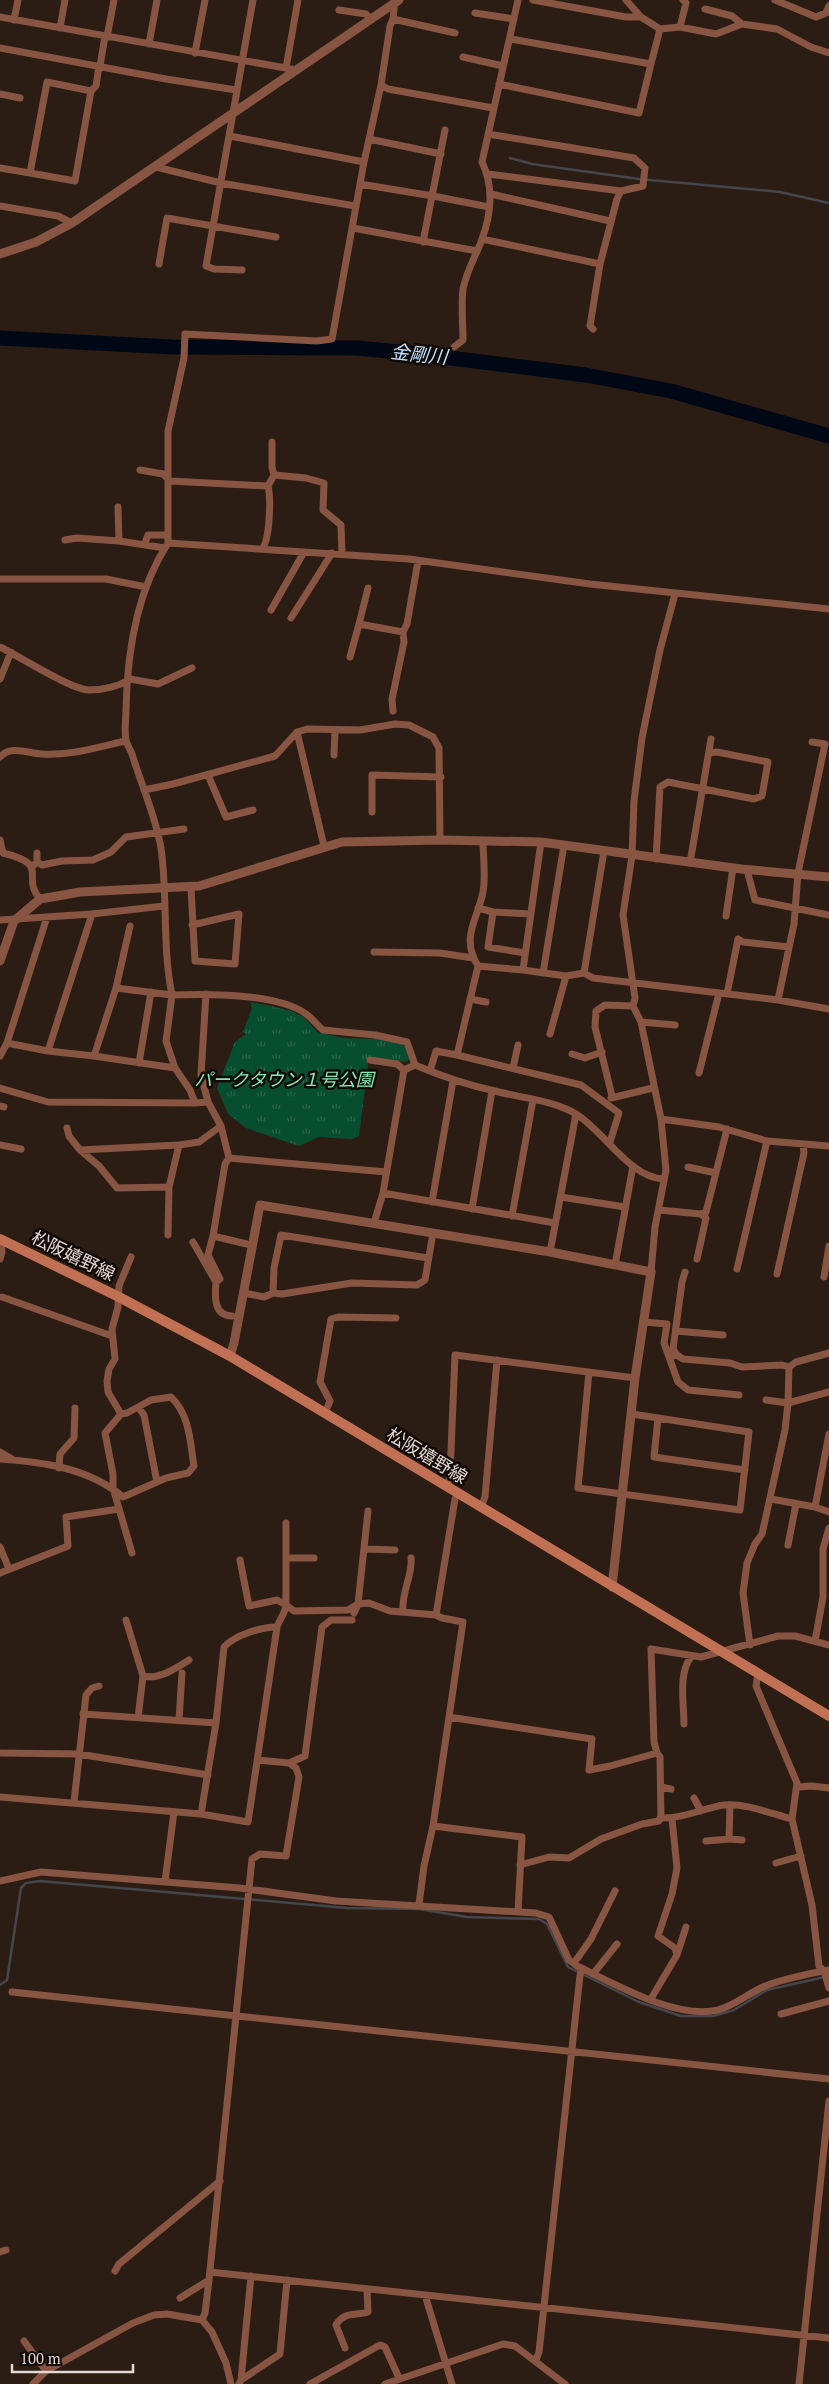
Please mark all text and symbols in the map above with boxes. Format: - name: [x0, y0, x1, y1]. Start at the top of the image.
- water label: 金剛川: [389, 338, 451, 369]
- park label: パークタウン１号公園: [194, 1067, 377, 1091]
- street label: 松阪嬉野線: [28, 1225, 119, 1286]
- street label: 松阪嬉野線: [383, 1422, 472, 1489]
- scale bar: [12, 2342, 134, 2374]
- text: 100 m: [20, 2348, 61, 2368]

